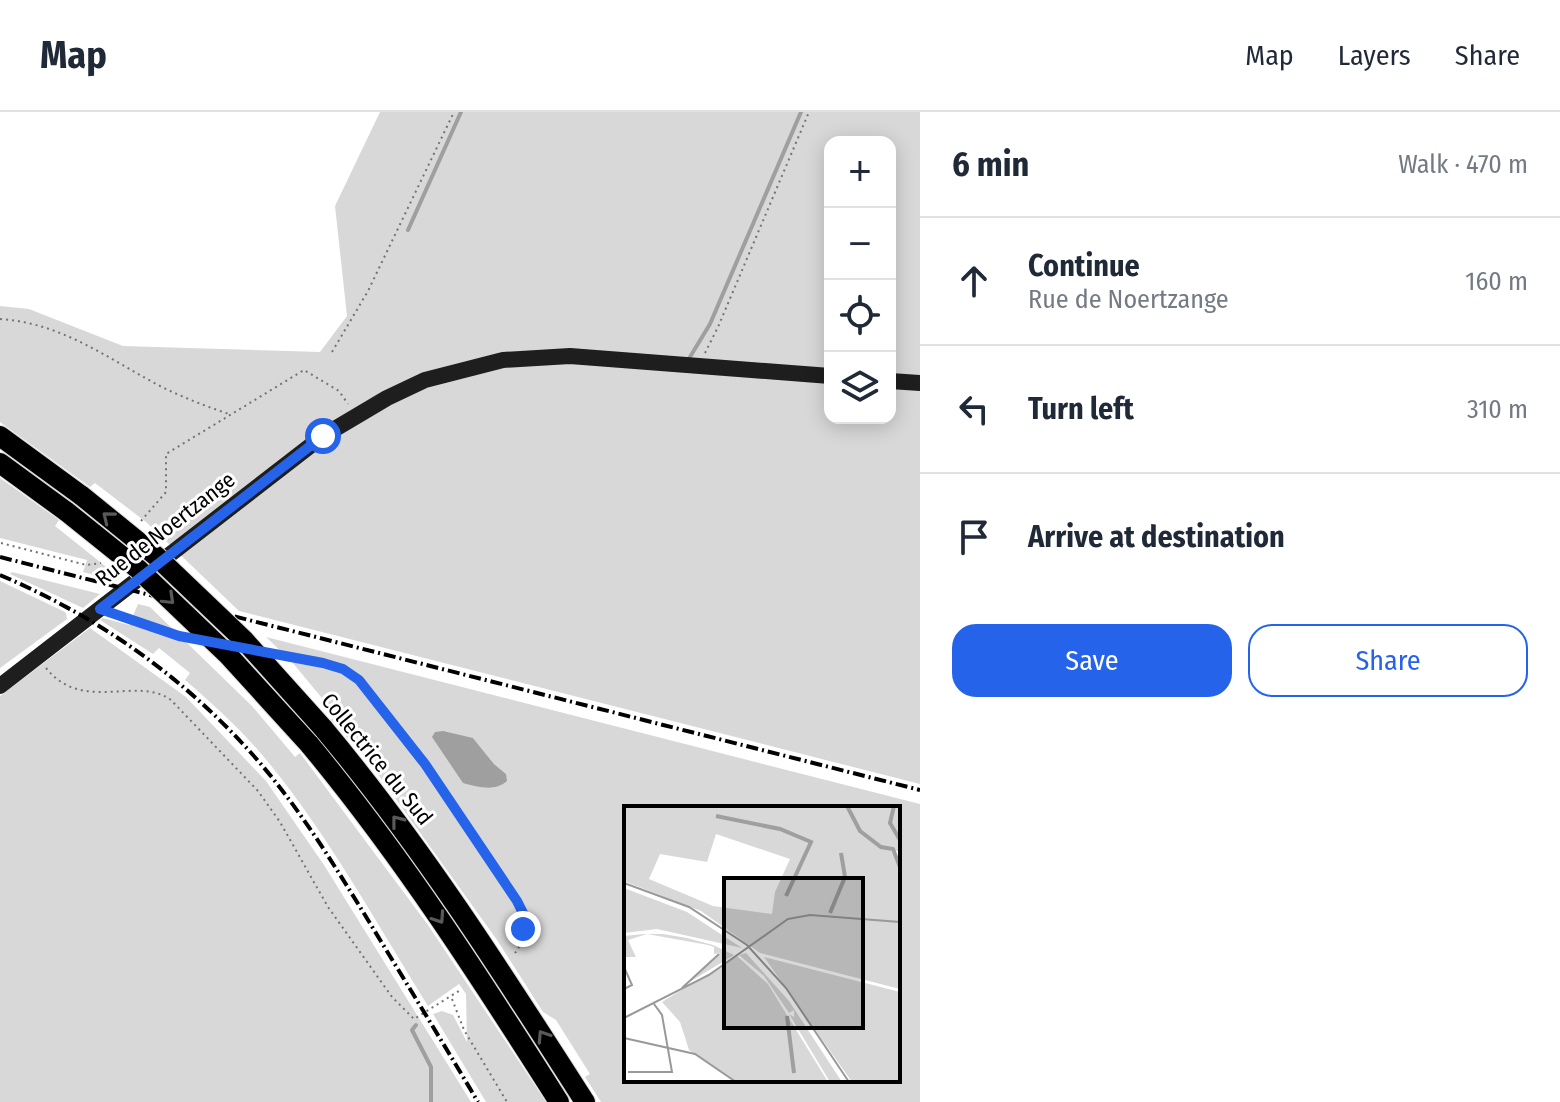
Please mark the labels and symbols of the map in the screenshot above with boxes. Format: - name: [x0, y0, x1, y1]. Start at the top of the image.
- route start: [305, 418, 341, 454]
- street label: Rue de Noertzange: [90, 466, 240, 592]
- one-way arrow: [103, 512, 117, 527]
- one-way arrow: [159, 590, 174, 604]
- street label: Collectrice du Sud: [315, 687, 439, 831]
- inset map: [624, 806, 900, 1082]
- one-way arrow: [393, 815, 407, 830]
- one-way arrow: [429, 910, 444, 924]
- route end: [505, 911, 541, 947]
- one-way arrow: [538, 1030, 553, 1045]

